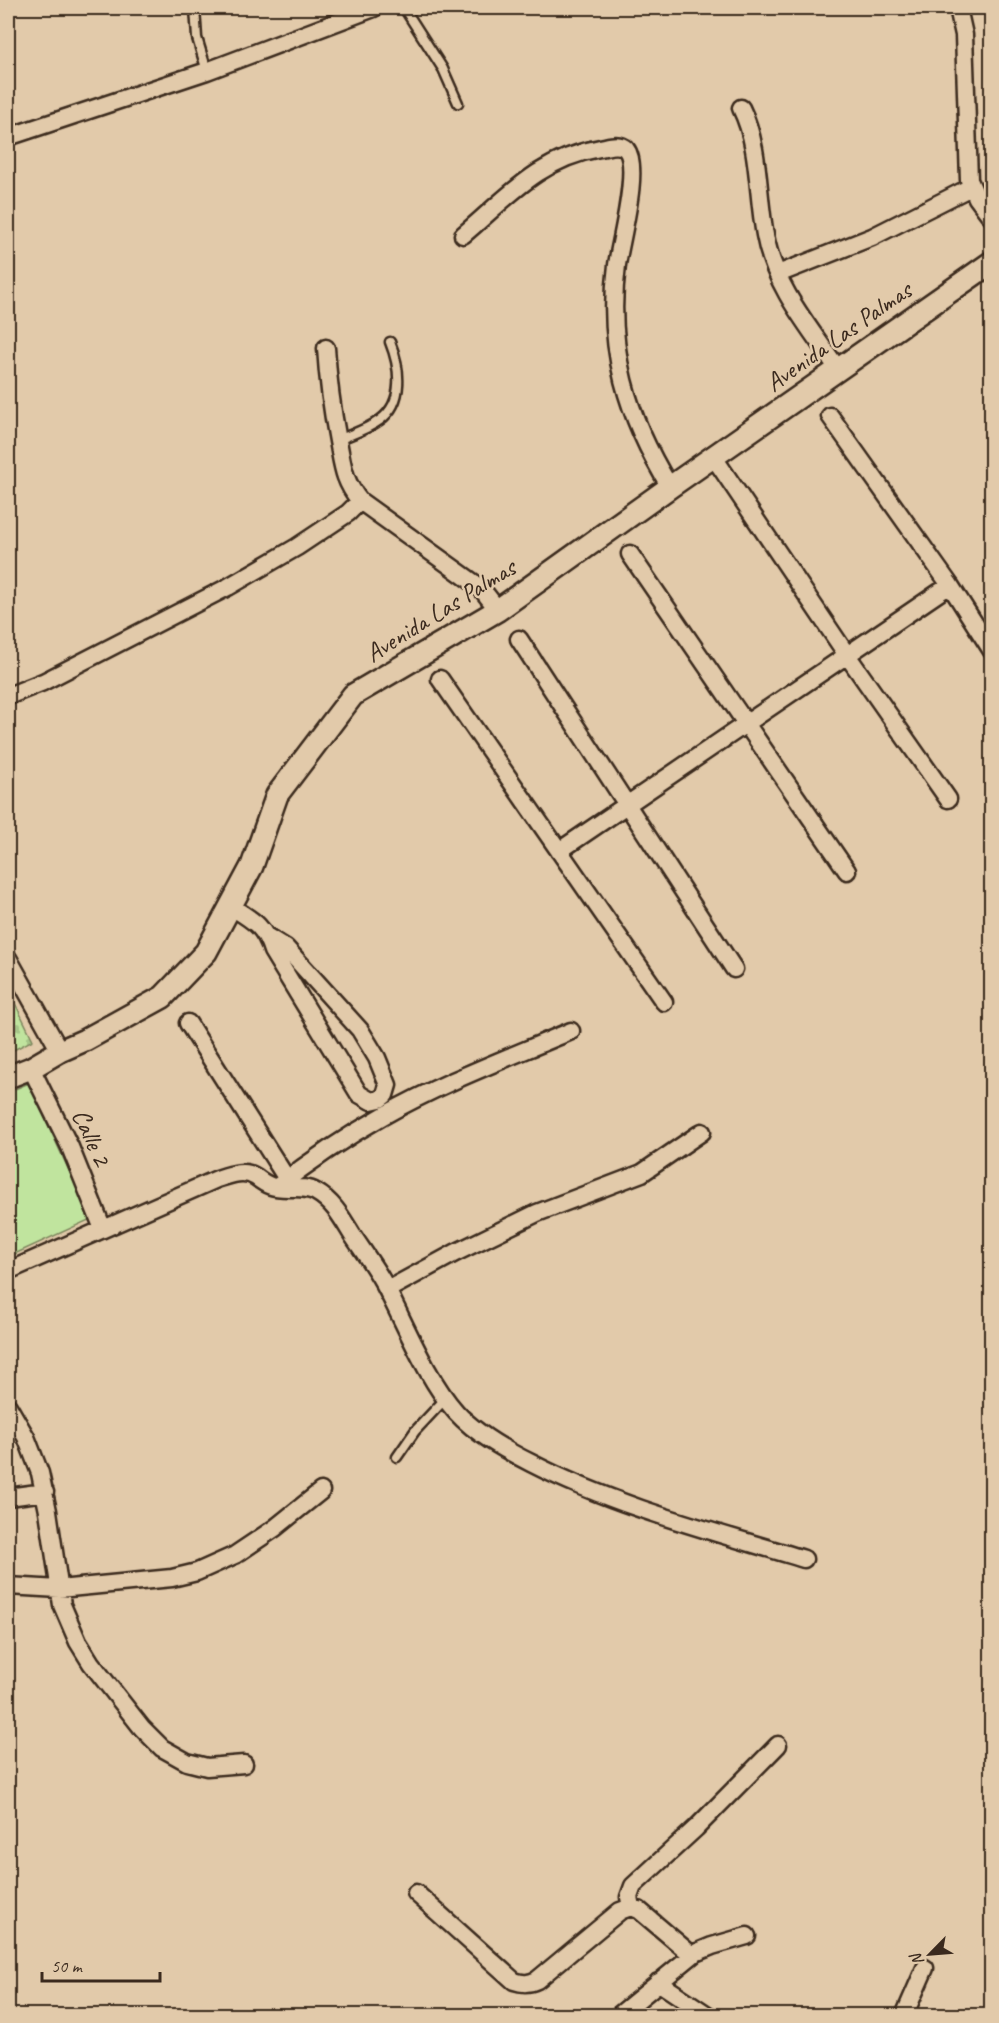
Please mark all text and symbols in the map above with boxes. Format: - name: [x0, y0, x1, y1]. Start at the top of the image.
- street label: Avenida Las Palmas: [759, 273, 919, 399]
- street label: Avenida Las Palmas: [359, 550, 523, 670]
- street label: Calle 2: [64, 1104, 120, 1173]
- north arrow: [900, 1924, 960, 1984]
- scale bar: [42, 1945, 160, 1983]
- text: N: [905, 1948, 928, 1969]
- text: 50 m: [51, 1955, 84, 1977]

